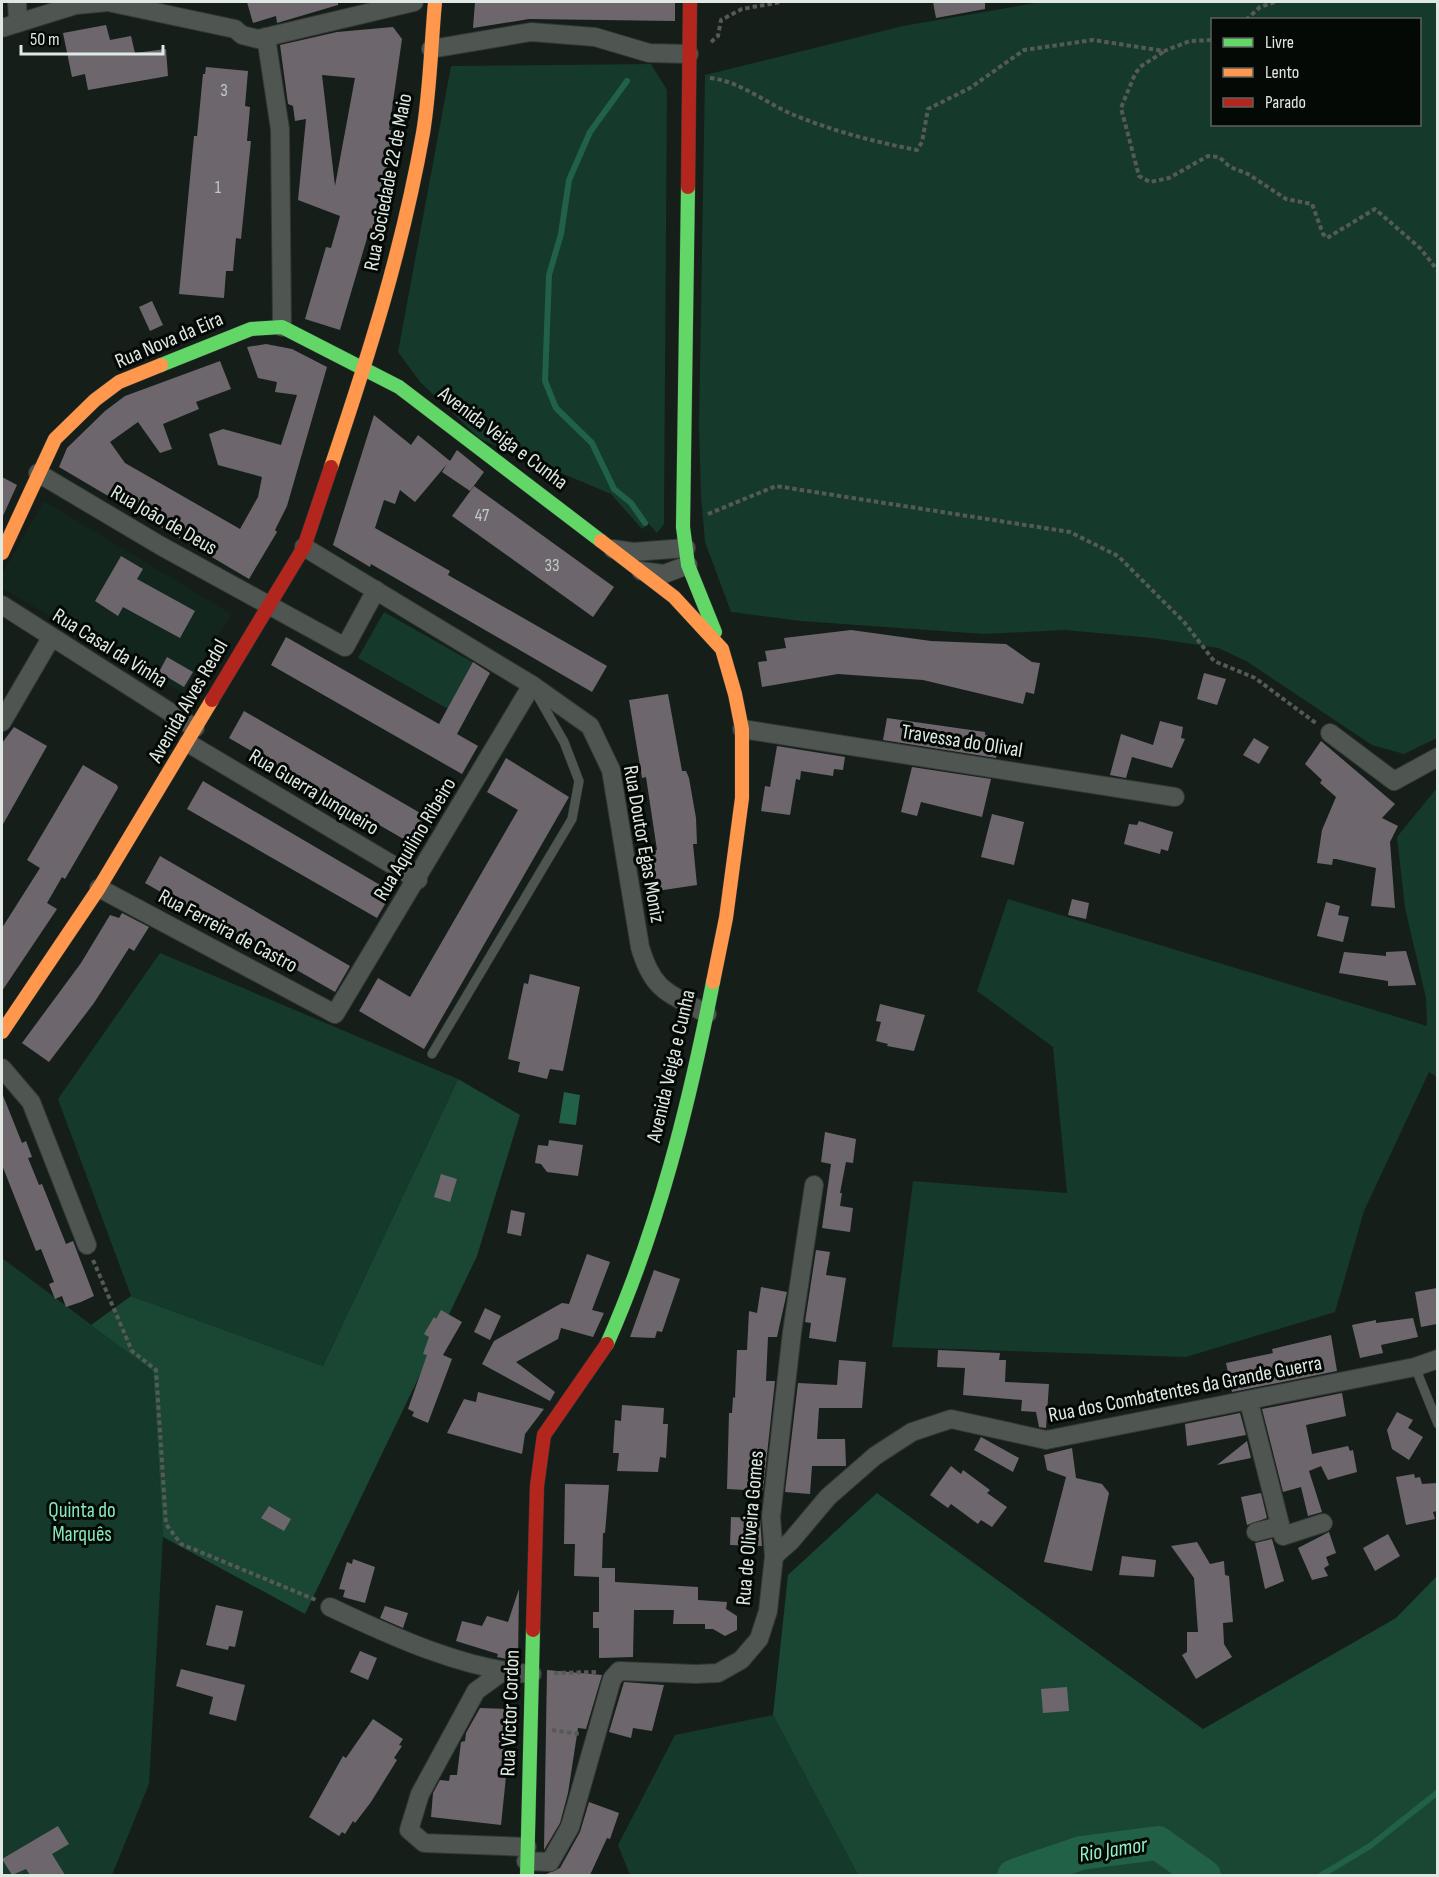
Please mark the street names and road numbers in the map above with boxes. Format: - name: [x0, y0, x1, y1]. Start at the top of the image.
- street label: Rua Sociedade 22 de Maio: [359, 91, 417, 273]
- street label: Rua Nova da Eira: [111, 306, 227, 374]
- street label: Avenida Veiga e Cunha: [433, 381, 573, 495]
- street label: Rua João de Deus: [106, 480, 222, 560]
- street label: Rua Casal da Vinha: [48, 603, 172, 693]
- street label: Avenida Alves Redol: [142, 635, 233, 768]
- street label: Travessa do Olival: [900, 719, 1024, 763]
- street label: Rua Guerra Junqueiro: [244, 743, 384, 841]
- street label: Rua Doutor Egas Moniz: [618, 763, 670, 925]
- street label: Rua Aquilino Ribeiro: [368, 773, 462, 905]
- street label: Rua Ferreira de Castro: [154, 884, 302, 978]
- street label: Avenida Veiga e Cunha: [641, 987, 701, 1146]
- street label: Rua dos Combatentes da Grande Guerra: [1046, 1350, 1324, 1428]
- street label: Rua de Oliveira Gomes: [731, 1450, 769, 1606]
- street label: Rua Victor Cordon: [495, 1649, 525, 1777]

